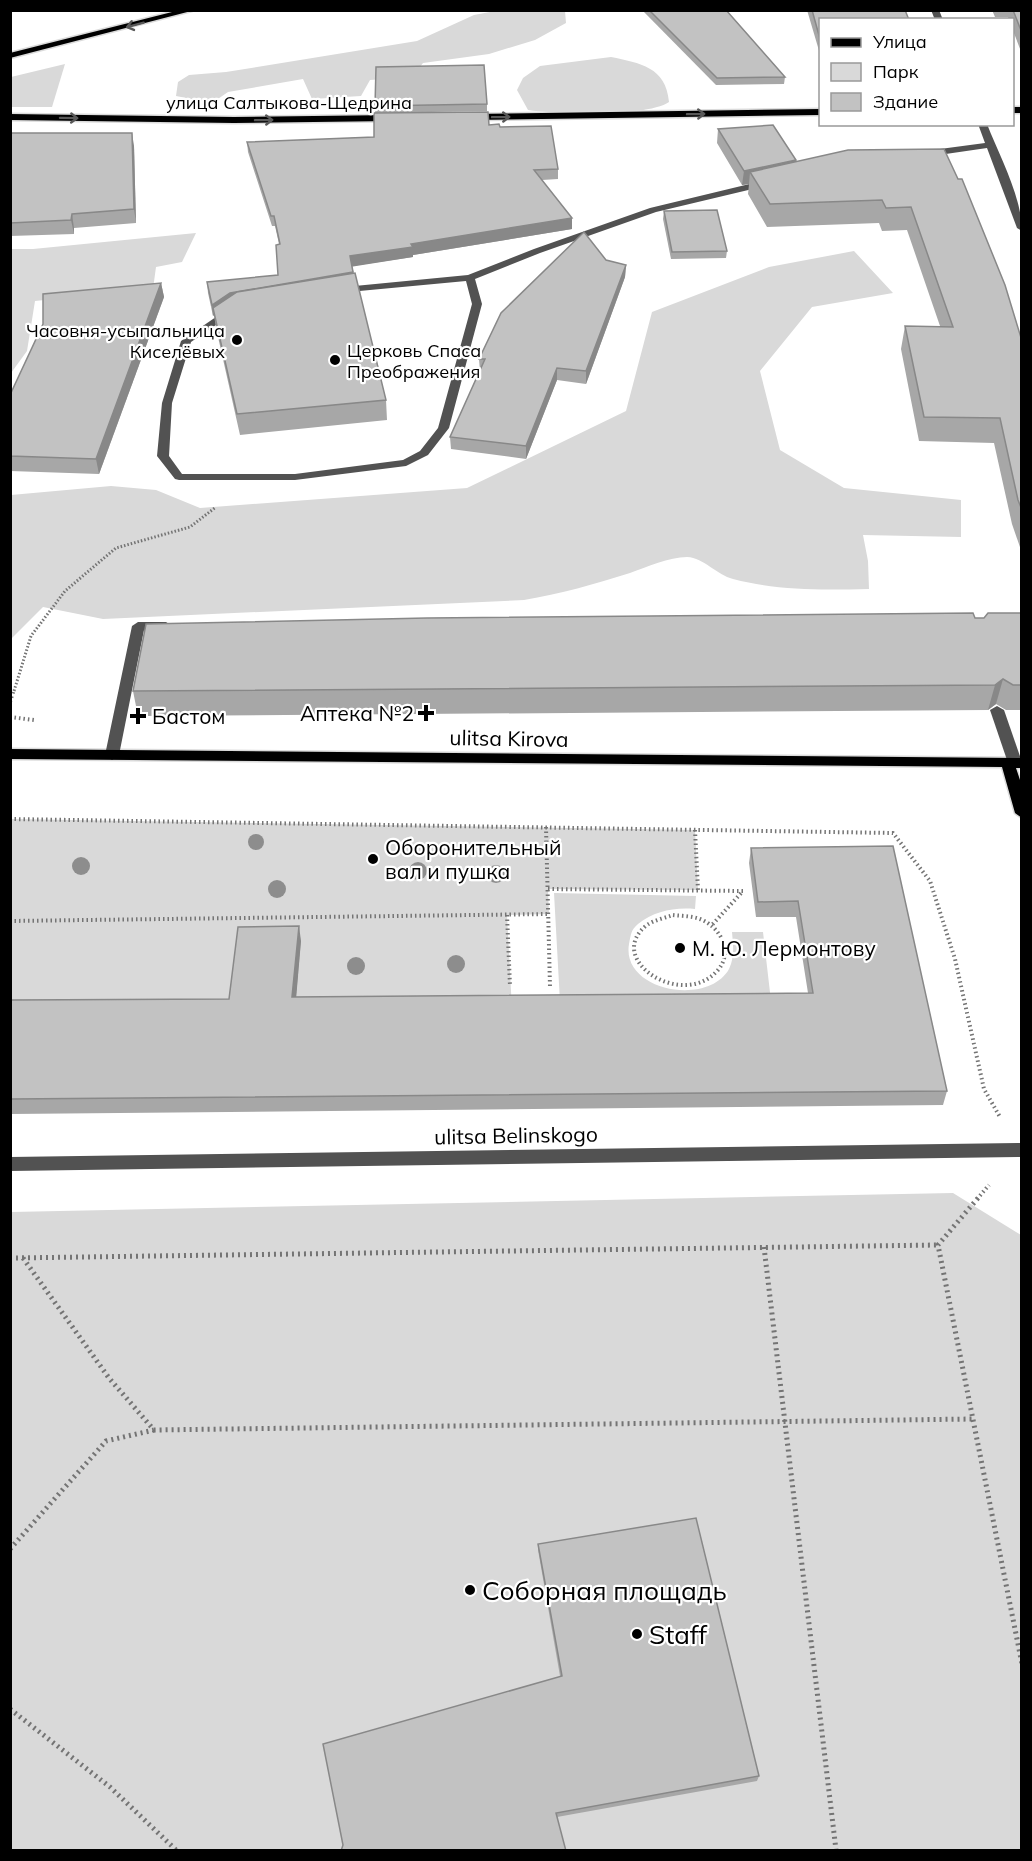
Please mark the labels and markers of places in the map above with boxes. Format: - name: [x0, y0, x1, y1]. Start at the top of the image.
- place label: Часовня-усыпальница Киселёвых: [26, 319, 225, 363]
- marker: Часовня-усыпальница Киселёвых: [230, 333, 244, 347]
- place label: Церковь Спаса Преображения: [347, 339, 481, 383]
- marker: Церковь Спаса Преображения: [328, 353, 342, 367]
- place label: Аптека №2: [300, 700, 414, 726]
- place label: Бастом: [152, 703, 225, 729]
- marker: Аптека №2: [419, 706, 433, 720]
- marker: Бастом: [129, 707, 147, 725]
- place label: Оборонительный вал и пушка: [385, 834, 561, 884]
- marker: Оборонительный вал и пушка: [366, 852, 380, 866]
- place label: М. Ю. Лермонтову: [692, 935, 876, 961]
- marker: М. Ю. Лермонтову: [673, 941, 687, 955]
- place label: Соборная площадь: [482, 1574, 727, 1607]
- marker: Соборная площадь: [463, 1583, 477, 1597]
- place label: Staff: [649, 1618, 708, 1651]
- marker: Staff: [630, 1627, 644, 1641]

